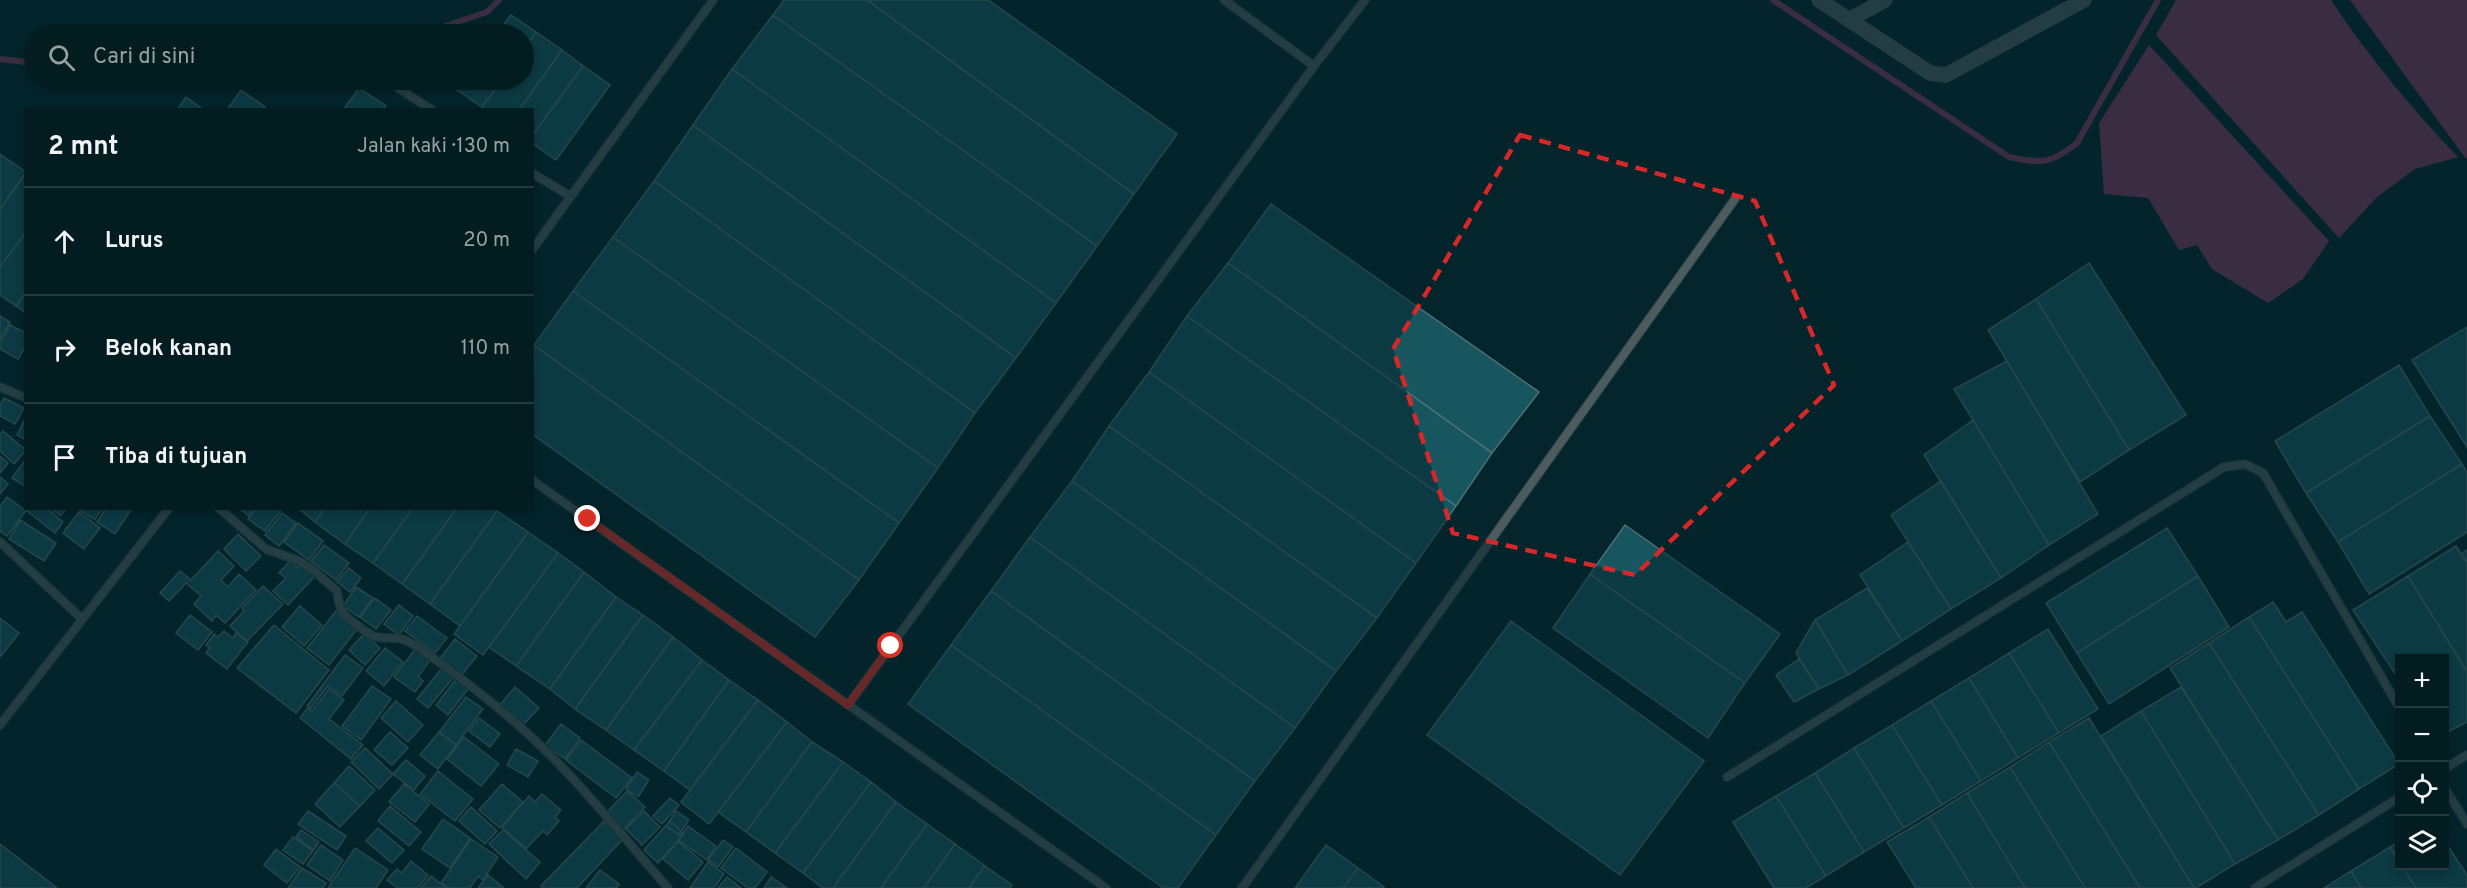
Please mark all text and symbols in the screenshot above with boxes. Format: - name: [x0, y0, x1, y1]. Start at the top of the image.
- search box: [24, 24, 534, 90]
- icon: search: [45, 41, 78, 74]
- text: Cari di sini: [93, 44, 195, 71]
- text: 2 mnt: [48, 131, 119, 164]
- text: Jalan kaki · 130 m: [357, 134, 510, 160]
- icon: ahead: [48, 225, 81, 258]
- text: Lurus: [105, 228, 164, 255]
- text: 20 m: [463, 228, 510, 254]
- icon: right: [48, 333, 81, 366]
- text: Belok kanan: [105, 336, 232, 363]
- text: 110 m: [461, 336, 510, 362]
- icon: arrive: [48, 441, 81, 474]
- text: Tiba di tujuan: [105, 444, 247, 471]
- route end: [574, 505, 600, 531]
- route start: [877, 632, 903, 658]
- map controls: [2395, 654, 2449, 870]
- button: +: [2395, 654, 2449, 708]
- button: −: [2395, 708, 2449, 762]
- button: locate: [2395, 762, 2449, 816]
- button: layers: [2395, 816, 2449, 870]

